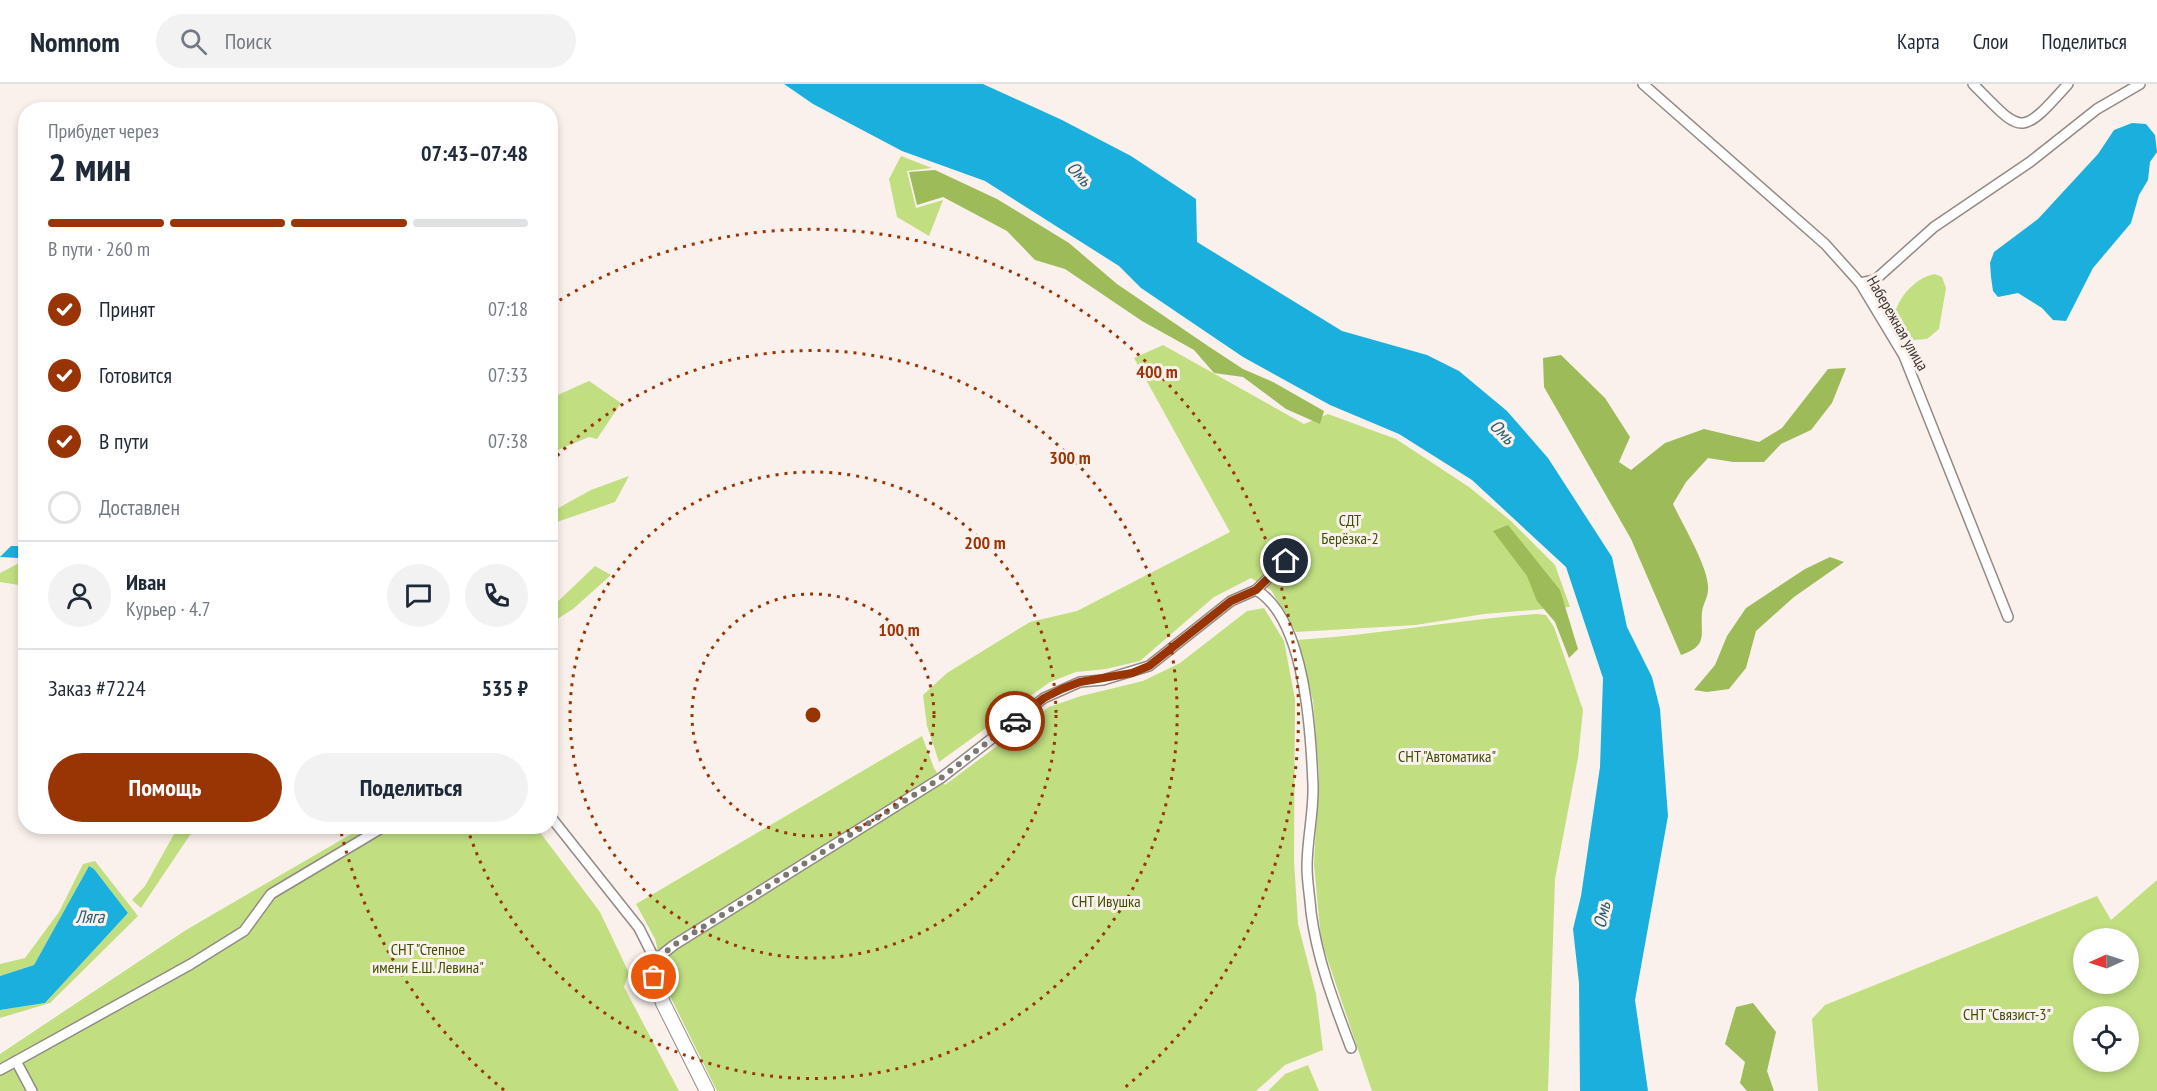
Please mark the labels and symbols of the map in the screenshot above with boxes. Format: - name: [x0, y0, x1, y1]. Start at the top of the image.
- water label: Омь: [1062, 156, 1097, 192]
- street label: Набережная улица: [1863, 272, 1933, 374]
- text: 400 m: [1136, 360, 1178, 383]
- water label: Омь: [1485, 414, 1521, 450]
- text: 300 m: [1049, 446, 1091, 469]
- park label: СДТ Берёзка-2: [1321, 510, 1379, 548]
- text: 200 m: [964, 531, 1006, 554]
- pin: [1260, 535, 1311, 586]
- text: 100 m: [878, 618, 920, 641]
- courier: [985, 691, 1045, 751]
- centre of rings: [803, 705, 823, 725]
- park label: СНТ "Автоматика": [1398, 746, 1496, 766]
- park label: СНТ Ивушка: [1071, 891, 1141, 911]
- water label: Омь: [1588, 899, 1616, 930]
- water label: Ляга: [75, 905, 105, 928]
- north arrow: [2073, 928, 2139, 994]
- park label: СНТ "Степное имени Е.Ш. Левина": [372, 939, 484, 977]
- pin: [628, 951, 679, 1002]
- park label: СНТ "Связист-3": [1963, 1004, 2051, 1024]

